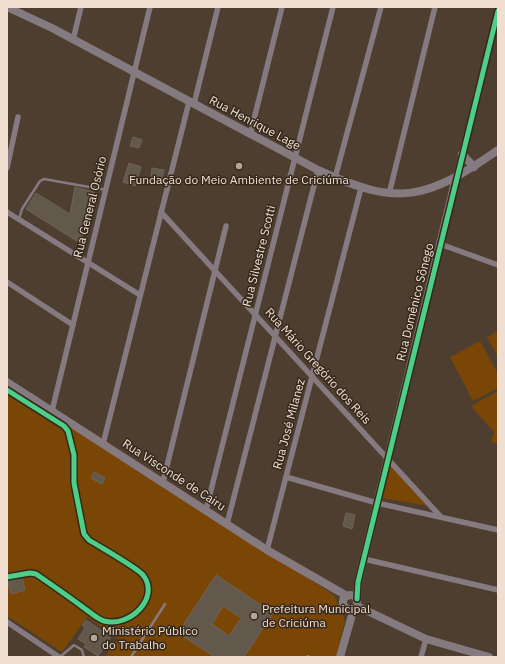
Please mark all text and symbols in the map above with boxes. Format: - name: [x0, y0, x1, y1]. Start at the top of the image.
- street label: Rua Henrique Lage: [207, 92, 304, 153]
- street label: Rua General Osório: [70, 154, 109, 259]
- marker: Fundação do Meio Ambiente de Criciúma: [234, 161, 244, 171]
- place label: Fundação do Meio Ambiente de Criciúma: [129, 172, 350, 187]
- street label: Rua Silvestre Scotti: [239, 204, 278, 308]
- street label: Rua Domênico Sônego: [393, 241, 436, 362]
- street label: Rua Mário Gregório dos Reis: [262, 304, 375, 427]
- street label: Rua José Milanez: [269, 377, 308, 471]
- street label: Rua Visconde de Cairu: [120, 436, 229, 514]
- place label: Prefeitura Municipal de Criciúma: [262, 601, 370, 630]
- marker: Prefeitura Municipal de Criciúma: [249, 611, 259, 621]
- place label: Ministério Público do Trabalho: [102, 623, 198, 652]
- marker: Ministério Público do Trabalho: [89, 633, 99, 643]

